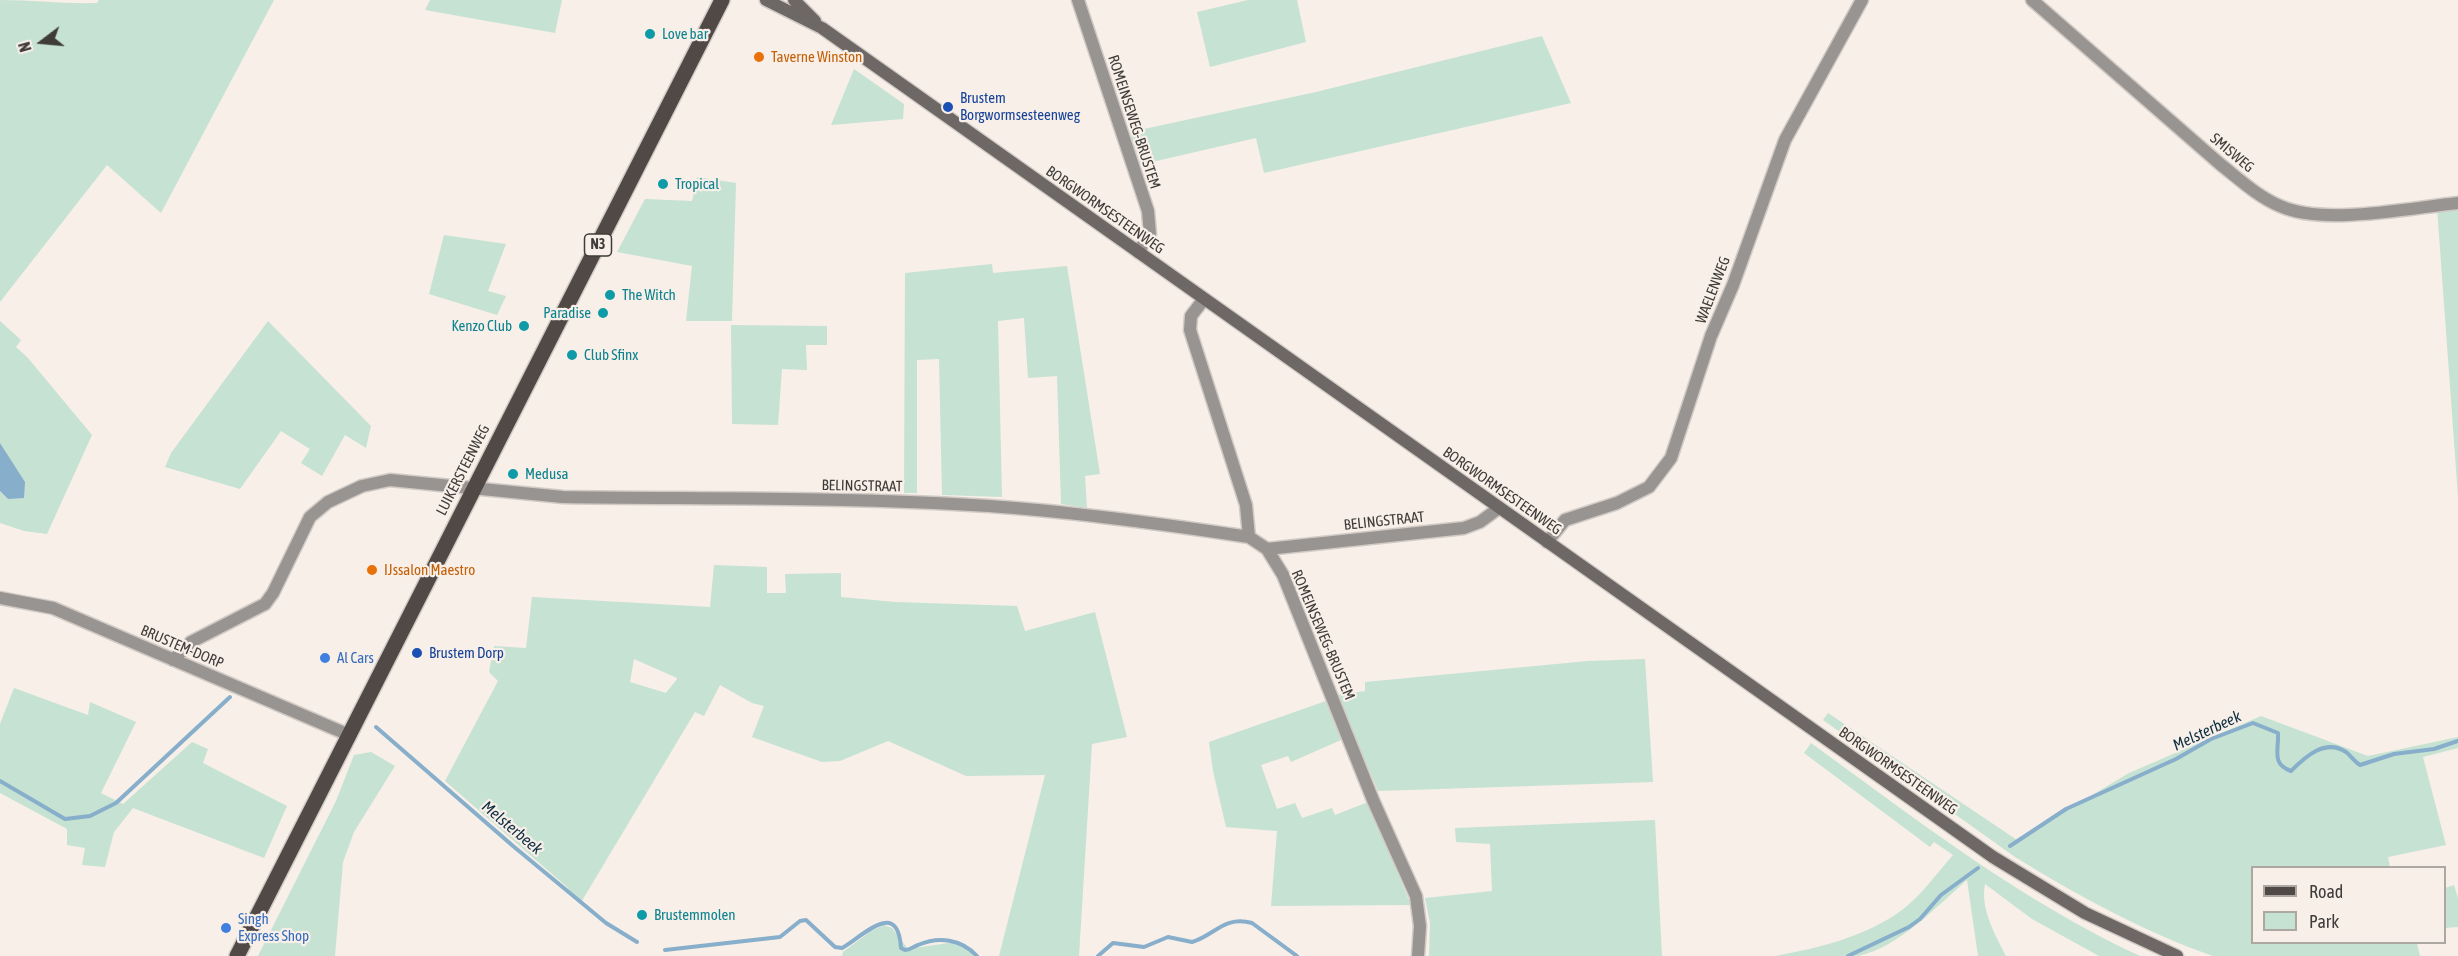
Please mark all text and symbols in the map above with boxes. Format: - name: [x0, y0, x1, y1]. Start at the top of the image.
- north arrow: [12, 12, 72, 72]
- place label: Love bar: [662, 25, 708, 43]
- marker: Love bar: [643, 27, 657, 41]
- text: N: [15, 40, 35, 54]
- place label: Taverne Winston: [771, 48, 862, 66]
- marker: Taverne Winston: [752, 50, 766, 64]
- street label: ROMEINSEWEG-BRUSTEM: [1104, 53, 1164, 191]
- place label: Brustem Borgwormsesteenweg: [960, 89, 1080, 124]
- marker: Brustem Borgwormsesteenweg: [941, 100, 955, 114]
- street label: SMISWEG: [2206, 129, 2258, 177]
- street label: BORGWORMSESTEENWEG: [1042, 162, 1168, 258]
- place label: Tropical: [675, 175, 719, 193]
- marker: Tropical: [656, 177, 670, 191]
- road number: N3: [584, 234, 612, 256]
- street label: WAELENWEG: [1692, 254, 1734, 326]
- place label: The Witch: [622, 286, 676, 304]
- marker: The Witch: [603, 288, 617, 302]
- place label: Paradise: [543, 304, 591, 322]
- marker: Paradise: [596, 306, 610, 320]
- place label: Kenzo Club: [451, 317, 512, 335]
- marker: Kenzo Club: [517, 319, 531, 333]
- place label: Club Sfinx: [584, 346, 638, 364]
- marker: Club Sfinx: [565, 348, 579, 362]
- street label: LUIKERSTEENWEG: [432, 422, 494, 518]
- street label: BORGWORMSESTEENWEG: [1439, 443, 1565, 539]
- place label: Medusa: [525, 465, 568, 483]
- marker: Medusa: [506, 467, 520, 481]
- street label: BELINGSTRAAT: [821, 476, 903, 496]
- street label: BELINGSTRAAT: [1343, 508, 1425, 534]
- place label: IJssalon Maestro: [384, 561, 475, 579]
- marker: IJssalon Maestro: [365, 563, 379, 577]
- street label: ROMEINSEWEG-BRUSTEM: [1287, 567, 1359, 703]
- street label: BRUSTEM-DORP: [138, 621, 226, 673]
- place label: Brustem Dorp: [429, 644, 504, 662]
- marker: Brustem Dorp: [410, 646, 424, 660]
- place label: Al Cars: [337, 649, 374, 667]
- marker: Al Cars: [318, 651, 332, 665]
- water label: Melsterbeek: [2170, 707, 2244, 755]
- street label: BORGWORMSESTEENWEG: [1835, 723, 1961, 819]
- water label: Melsterbeek: [478, 797, 546, 859]
- legend: [2251, 866, 2446, 944]
- text: Road: [2309, 881, 2343, 902]
- place label: Brustemmolen: [654, 906, 736, 924]
- marker: Brustemmolen: [635, 908, 649, 922]
- place label: Singh Express Shop: [238, 910, 309, 945]
- text: Park: [2309, 911, 2339, 932]
- marker: Singh Express Shop: [219, 921, 233, 935]

